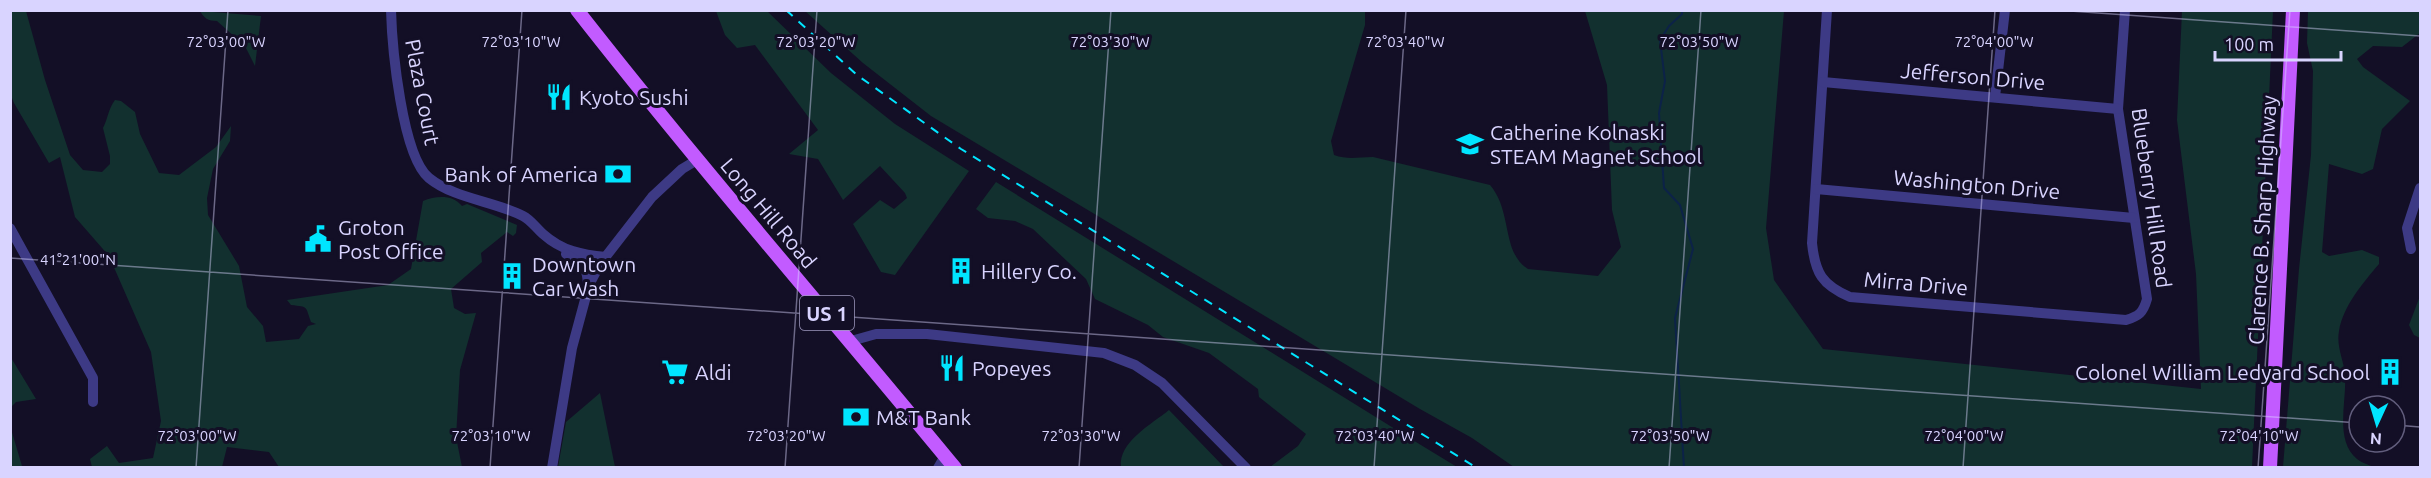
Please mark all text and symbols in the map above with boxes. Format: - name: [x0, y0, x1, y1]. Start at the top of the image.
- scale bar: [2215, 24, 2341, 62]
- text: 72°03'00"W: [186, 33, 266, 50]
- text: 72°03'10"W: [481, 33, 561, 50]
- text: 72°03'20"W: [776, 33, 856, 50]
- text: 72°03'30"W: [1070, 33, 1150, 50]
- text: 72°03'40"W: [1365, 33, 1445, 50]
- text: 72°03'50"W: [1659, 33, 1739, 50]
- text: 72°04'00"W: [1954, 33, 2034, 50]
- text: 100 m: [2224, 34, 2274, 54]
- street label: Plaza Court: [401, 37, 445, 147]
- street label: Jefferson Drive: [1900, 58, 2046, 94]
- restaurant icon: Kyoto Sushi: [544, 82, 574, 112]
- place label: Kyoto Sushi: [579, 85, 689, 109]
- street label: Clarence B. Sharp Highway: [2243, 95, 2281, 345]
- street label: Blueberry Hill Road: [2127, 106, 2177, 290]
- place label: Catherine Kolnaski STEAM Magnet School: [1490, 120, 1702, 168]
- school or university icon: Catherine Kolnaski STEAM Magnet School: [1455, 129, 1485, 159]
- street label: Long Hill Road: [716, 153, 822, 273]
- bank icon: Bank of America: [603, 159, 633, 189]
- place label: Bank of America: [444, 162, 598, 186]
- street label: Washington Drive: [1893, 165, 2061, 203]
- place label: Groton Post Office: [338, 215, 443, 263]
- public building icon: Groton Post Office: [303, 224, 333, 254]
- text: 41°21'00"N: [40, 251, 116, 268]
- place label: Downtown Car Wash: [532, 252, 636, 300]
- building icon: Hillery Co.: [946, 256, 976, 286]
- place label: Hillery Co.: [981, 259, 1077, 283]
- building icon: Downtown Car Wash: [497, 261, 527, 291]
- street label: Mirra Drive: [1863, 266, 1969, 300]
- road number: US 1: [800, 296, 854, 330]
- restaurant icon: Popeyes: [937, 353, 967, 383]
- place label: Popeyes: [972, 356, 1051, 380]
- supermarket icon: Aldi: [660, 357, 690, 387]
- building icon: Colonel William Ledyard School: [2375, 357, 2405, 387]
- place label: Aldi: [695, 360, 732, 384]
- place label: Colonel William Ledyard School: [2075, 360, 2370, 384]
- north arrow: [2347, 394, 2407, 454]
- bank icon: M&T Bank: [841, 402, 871, 432]
- place label: M&T Bank: [876, 405, 972, 429]
- text: 72°03'00"W: [157, 427, 237, 444]
- text: 72°03'10"W: [451, 427, 531, 444]
- text: 72°03'20"W: [746, 427, 826, 444]
- text: 72°03'30"W: [1041, 427, 1121, 444]
- text: 72°03'40"W: [1335, 427, 1415, 444]
- text: 72°03'50"W: [1630, 427, 1710, 444]
- text: 72°04'00"W: [1924, 427, 2004, 444]
- text: 72°04'10"W: [2219, 427, 2299, 444]
- text: N: [2369, 430, 2383, 448]

